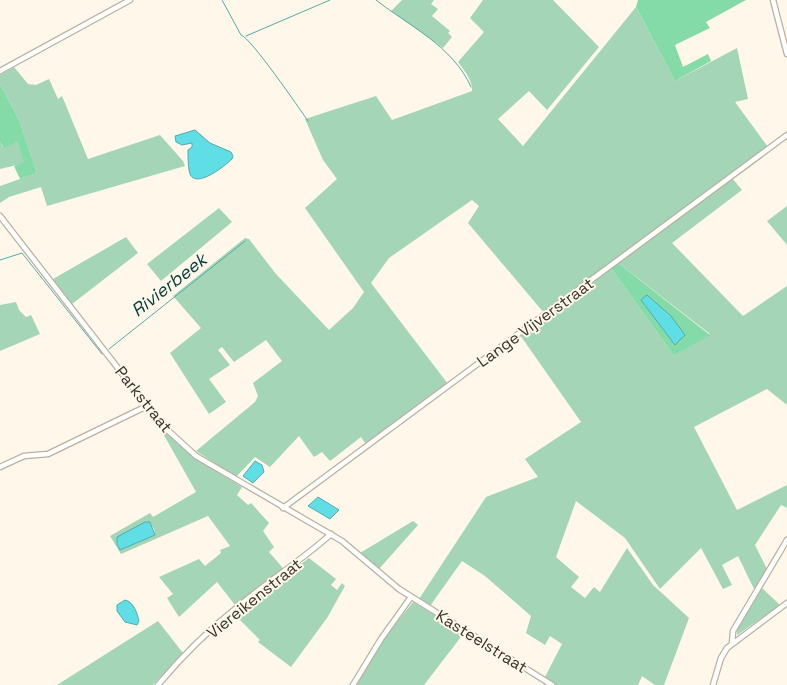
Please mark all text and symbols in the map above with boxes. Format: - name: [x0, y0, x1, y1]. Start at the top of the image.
- water label: Rivierbeek: [126, 246, 213, 321]
- street label: Lange Vijverstraat: [473, 273, 598, 372]
- street label: Parkstraat: [110, 362, 177, 437]
- street label: Viereikenstraat: [202, 554, 306, 643]
- street label: Kasteelstraat: [432, 605, 531, 678]

